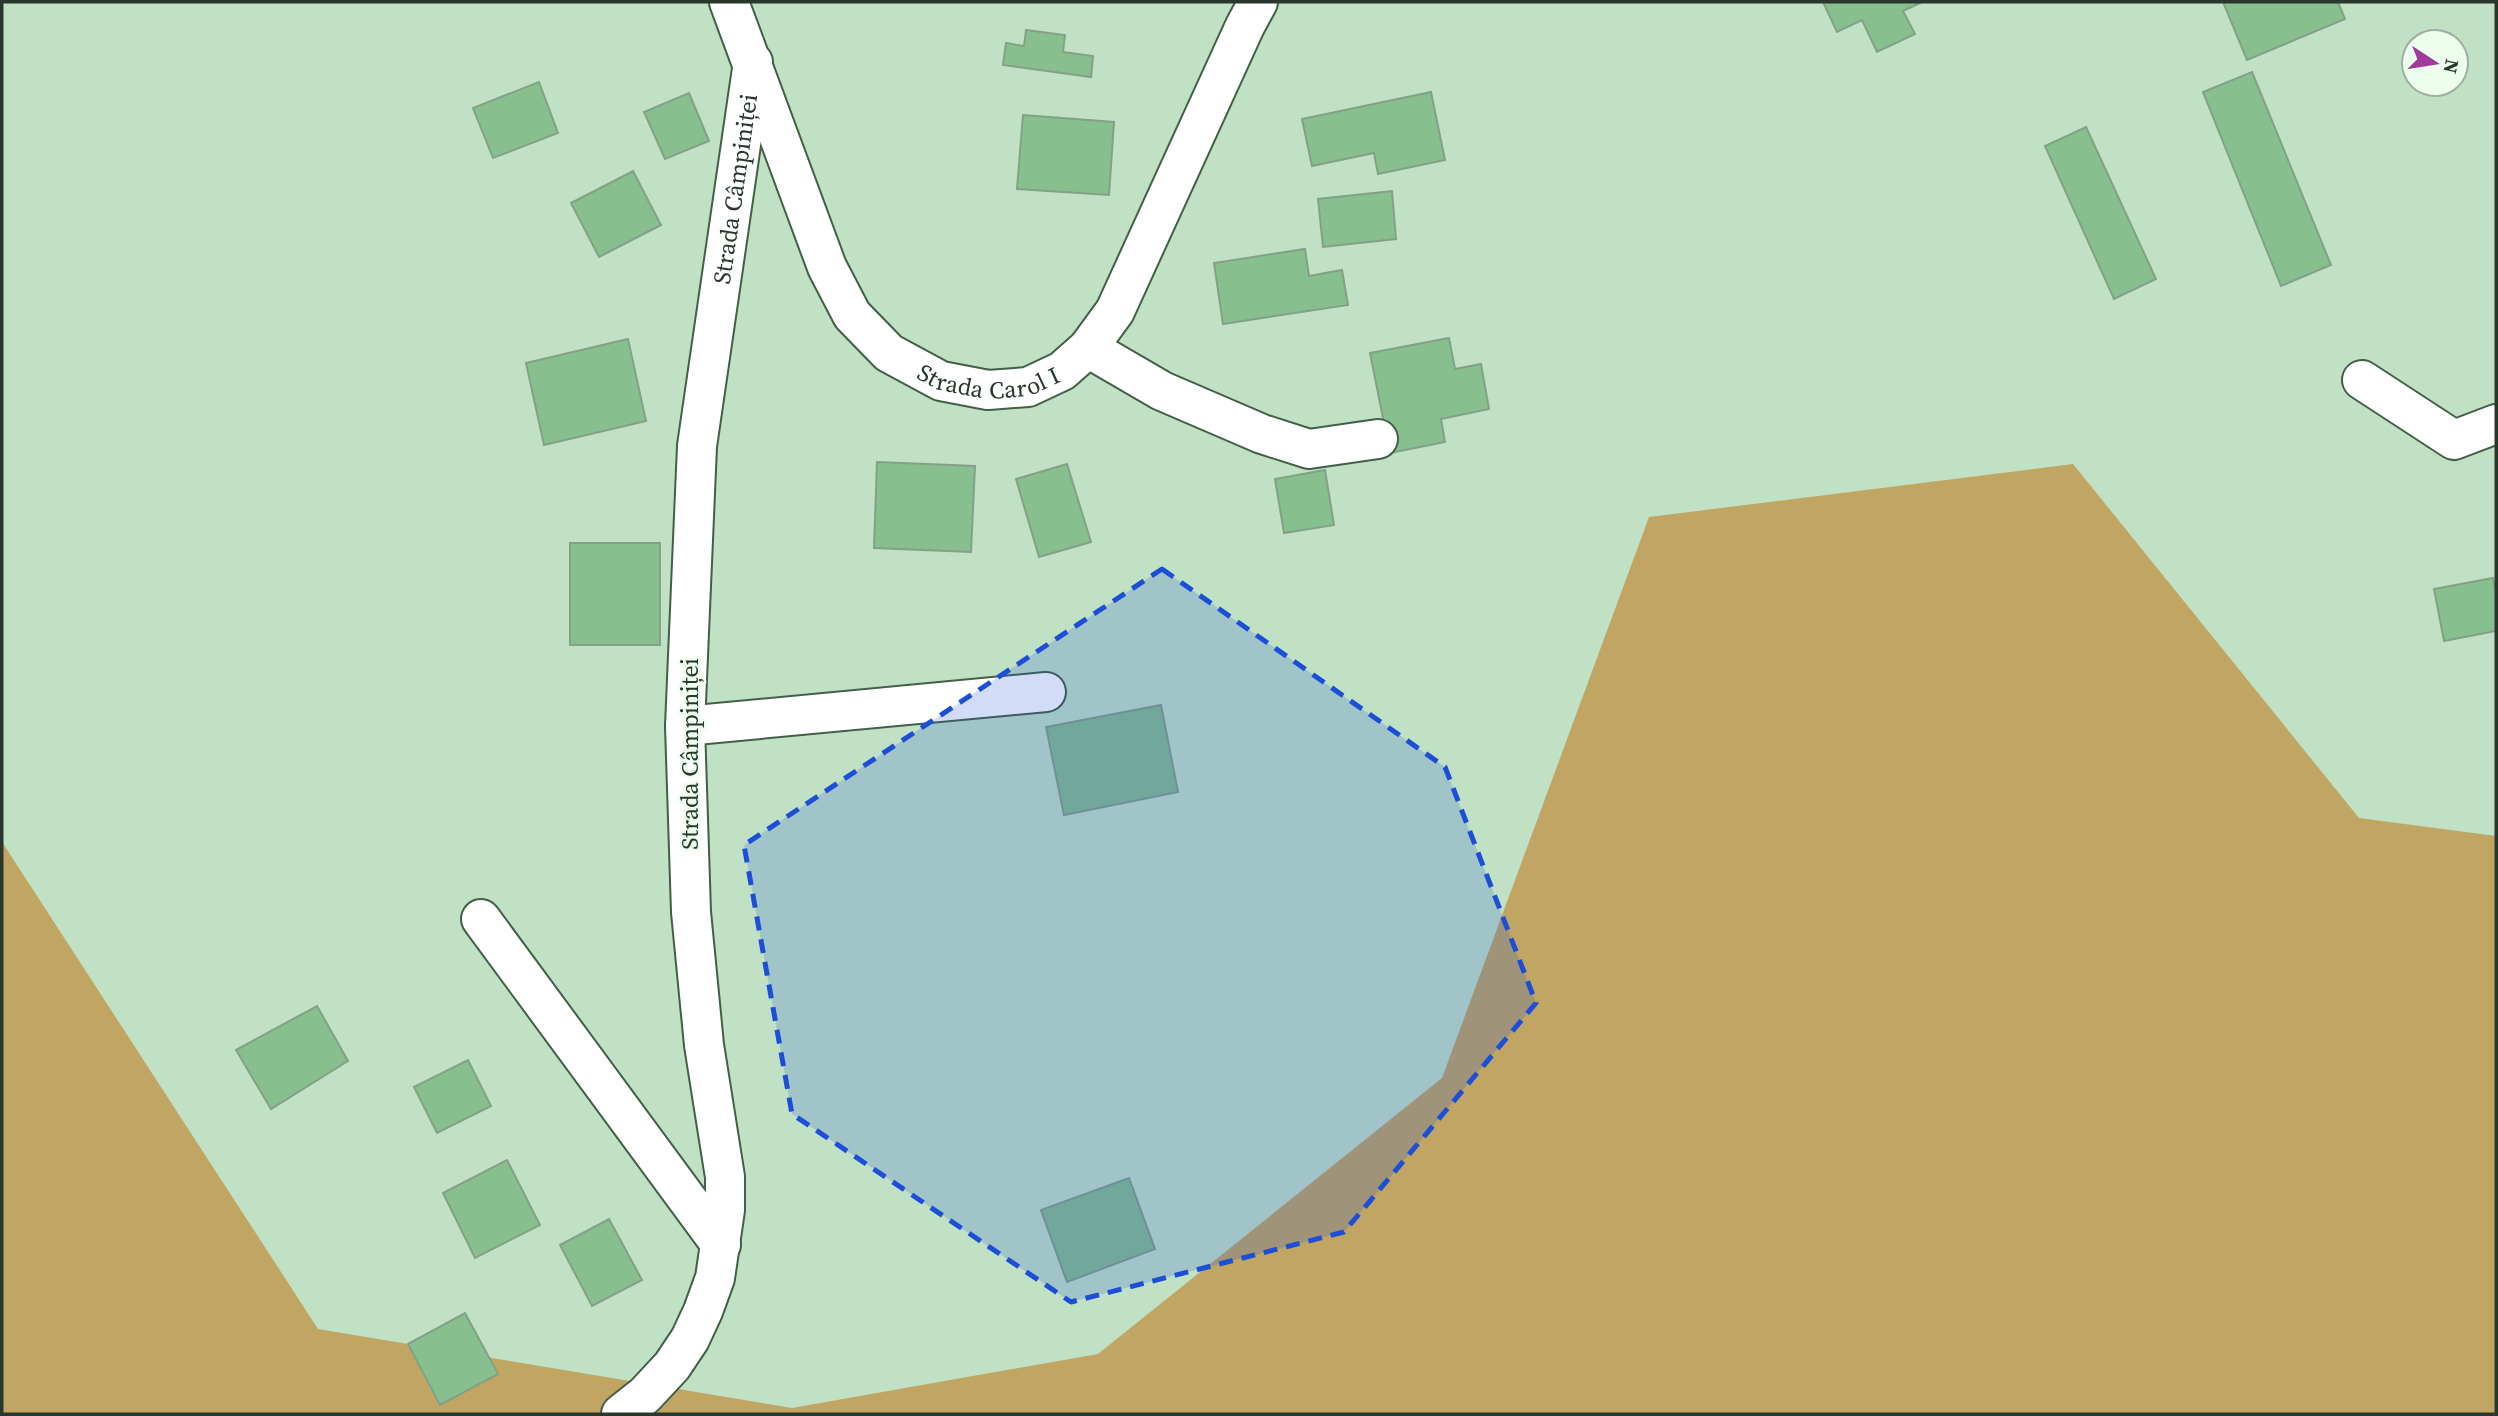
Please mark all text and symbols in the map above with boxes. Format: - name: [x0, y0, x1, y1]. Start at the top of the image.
- north arrow: [2400, 28, 2470, 98]
- text: N: [2437, 57, 2466, 76]
- street label: Strada Câmpiniței: [704, 92, 765, 286]
- street label: Strada Carol I: [912, 355, 1065, 406]
- street label: Strada Câmpiniței: [673, 658, 706, 850]

